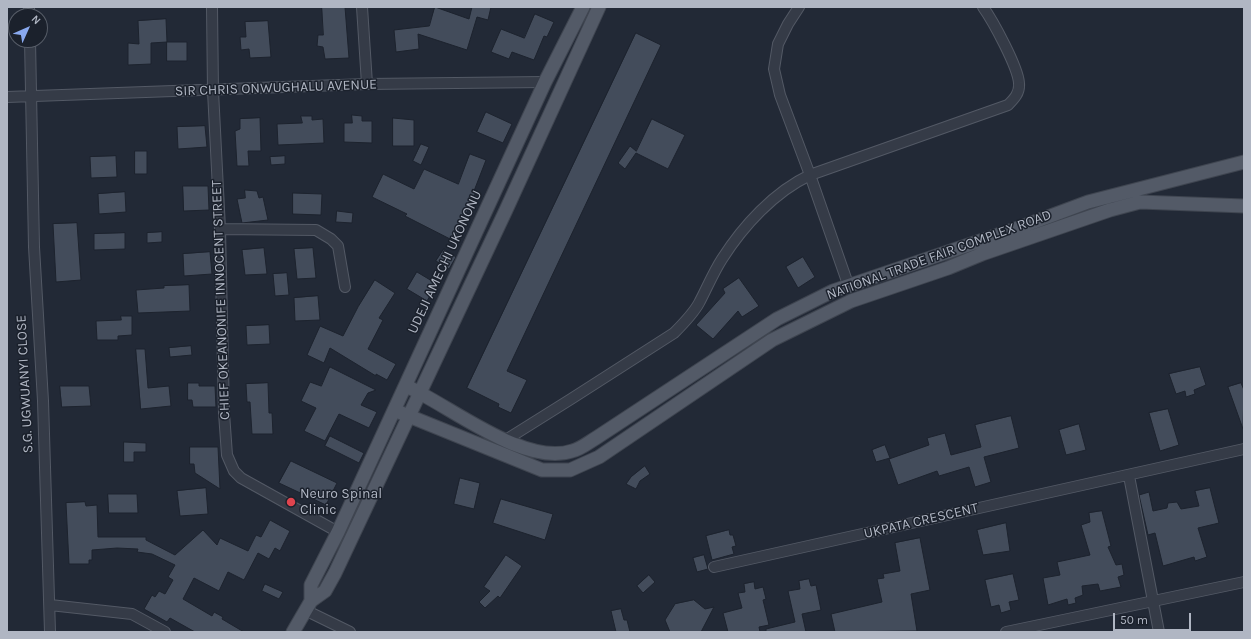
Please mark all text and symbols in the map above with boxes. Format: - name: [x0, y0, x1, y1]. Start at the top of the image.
- north arrow: [8, 8, 48, 48]
- text: N: [29, 12, 44, 27]
- street label: SIR CHRIS ONWUGHALU AVENUE: [175, 76, 377, 100]
- street label: CHIEF OKEANONIFE INNOCENT STREET: [208, 180, 234, 420]
- street label: UDEJI AMECHI UKONONU: [404, 188, 486, 336]
- street label: NATIONAL TRADE FAIR COMPLEX ROAD: [824, 206, 1054, 304]
- street label: S.G. UGWUANYI CLOSE: [13, 314, 37, 454]
- place label: Neuro Spinal Clinic: [300, 486, 382, 518]
- marker: Neuro Spinal Clinic: [285, 496, 297, 508]
- street label: UKPATA CRESCENT: [862, 500, 980, 542]
- scale bar: [1115, 605, 1193, 631]
- text: 50 m: [1120, 613, 1148, 627]

